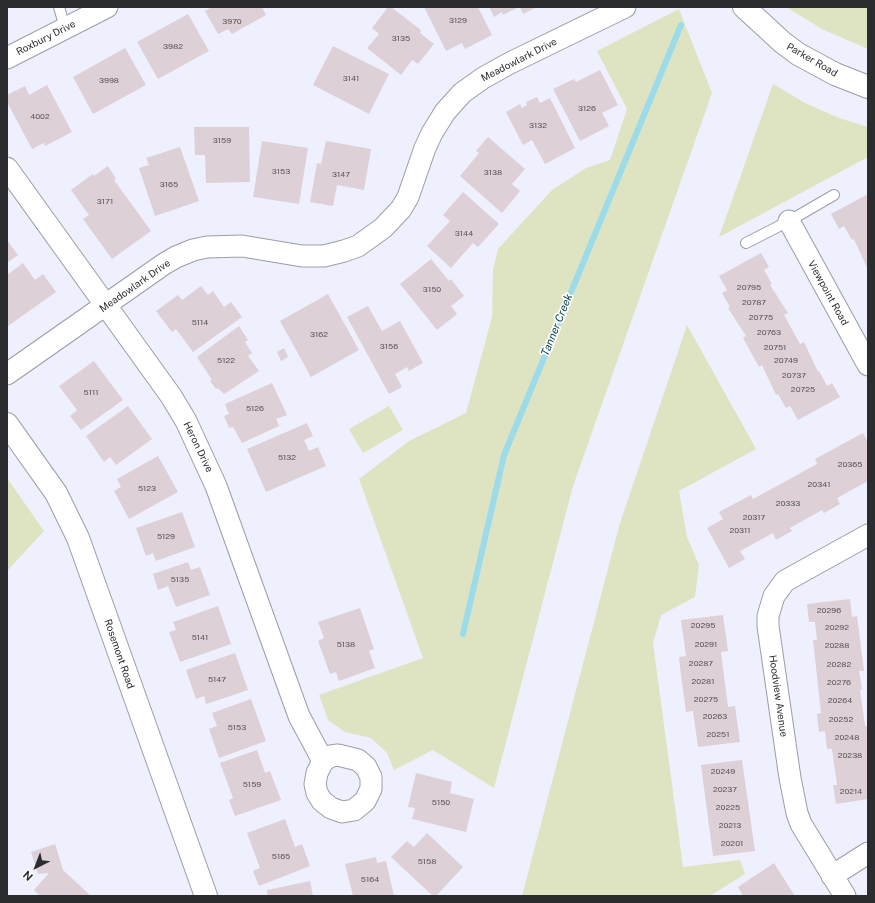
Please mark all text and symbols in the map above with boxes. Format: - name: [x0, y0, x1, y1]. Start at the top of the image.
- house number: 3129: [449, 16, 467, 26]
- house number: 3970: [222, 17, 242, 27]
- street label: Roxbury Drive: [14, 18, 78, 58]
- house number: 3135: [392, 34, 410, 44]
- street label: Meadowlark Drive: [479, 36, 559, 84]
- street label: Parker Road: [784, 41, 840, 79]
- house number: 3982: [163, 42, 183, 52]
- house number: 3141: [343, 74, 359, 84]
- house number: 3998: [99, 76, 119, 86]
- house number: 3126: [578, 104, 596, 114]
- house number: 4002: [30, 112, 50, 122]
- house number: 3132: [529, 121, 547, 131]
- house number: 3159: [213, 136, 231, 146]
- house number: 3153: [272, 167, 290, 177]
- house number: 3138: [484, 168, 502, 178]
- house number: 3147: [332, 170, 350, 180]
- house number: 3165: [160, 180, 178, 190]
- house number: 3171: [97, 197, 113, 207]
- house number: 3144: [455, 229, 473, 239]
- street label: Meadowlark Drive: [97, 257, 173, 315]
- street label: Viewpoint Road: [805, 258, 851, 328]
- house number: 20795: [737, 283, 761, 293]
- house number: 3150: [423, 285, 441, 295]
- water label: Tanner Creek: [539, 292, 575, 358]
- house number: 20787: [742, 298, 766, 308]
- house number: 20775: [749, 313, 773, 323]
- house number: 5114: [192, 318, 208, 328]
- house number: 20763: [757, 328, 781, 338]
- house number: 3162: [310, 330, 328, 340]
- house number: 3156: [380, 342, 398, 352]
- house number: 20751: [764, 343, 786, 353]
- house number: 5122: [217, 356, 235, 366]
- house number: 20749: [774, 356, 798, 366]
- house number: 20737: [782, 371, 806, 381]
- house number: 20725: [791, 385, 815, 395]
- house number: 5111: [84, 388, 98, 398]
- house number: 5126: [246, 404, 264, 414]
- street label: Heron Drive: [181, 420, 215, 474]
- house number: 5132: [278, 453, 296, 463]
- house number: 20365: [838, 460, 862, 470]
- house number: 20341: [808, 480, 830, 490]
- house number: 5123: [138, 484, 156, 494]
- house number: 20333: [776, 499, 800, 509]
- house number: 20317: [743, 513, 765, 523]
- house number: 20311: [729, 526, 751, 536]
- house number: 5129: [157, 532, 175, 542]
- house number: 5135: [171, 575, 189, 585]
- house number: 20296: [817, 606, 841, 616]
- street label: Rosemont Road: [101, 618, 137, 690]
- house number: 20295: [691, 621, 715, 631]
- house number: 20292: [825, 623, 849, 633]
- house number: 5141: [192, 633, 208, 643]
- house number: 5138: [337, 640, 355, 650]
- house number: 20291: [695, 640, 717, 650]
- house number: 20288: [825, 641, 849, 651]
- street label: Hoodview Avenue: [766, 654, 790, 738]
- house number: 20287: [689, 659, 713, 669]
- house number: 20282: [827, 660, 851, 670]
- house number: 5147: [208, 675, 226, 685]
- house number: 20281: [692, 677, 714, 687]
- house number: 20276: [827, 678, 851, 688]
- house number: 20275: [694, 695, 718, 705]
- house number: 20264: [828, 696, 852, 706]
- house number: 20263: [703, 712, 727, 722]
- house number: 20252: [829, 715, 853, 725]
- house number: 5153: [228, 723, 246, 733]
- house number: 20251: [707, 730, 729, 740]
- house number: 20248: [835, 733, 859, 743]
- house number: 20238: [838, 751, 862, 761]
- house number: 20249: [711, 767, 735, 777]
- house number: 5159: [243, 780, 261, 790]
- house number: 20237: [713, 785, 737, 795]
- house number: 20214: [840, 787, 862, 797]
- house number: 5150: [432, 798, 450, 808]
- house number: 20225: [716, 803, 740, 813]
- house number: 20213: [719, 821, 741, 831]
- house number: 20201: [721, 839, 743, 849]
- north arrow: [16, 847, 56, 887]
- house number: 5165: [272, 852, 290, 862]
- house number: 5158: [418, 857, 436, 867]
- text: N: [21, 869, 35, 883]
- house number: 5164: [361, 875, 379, 885]

